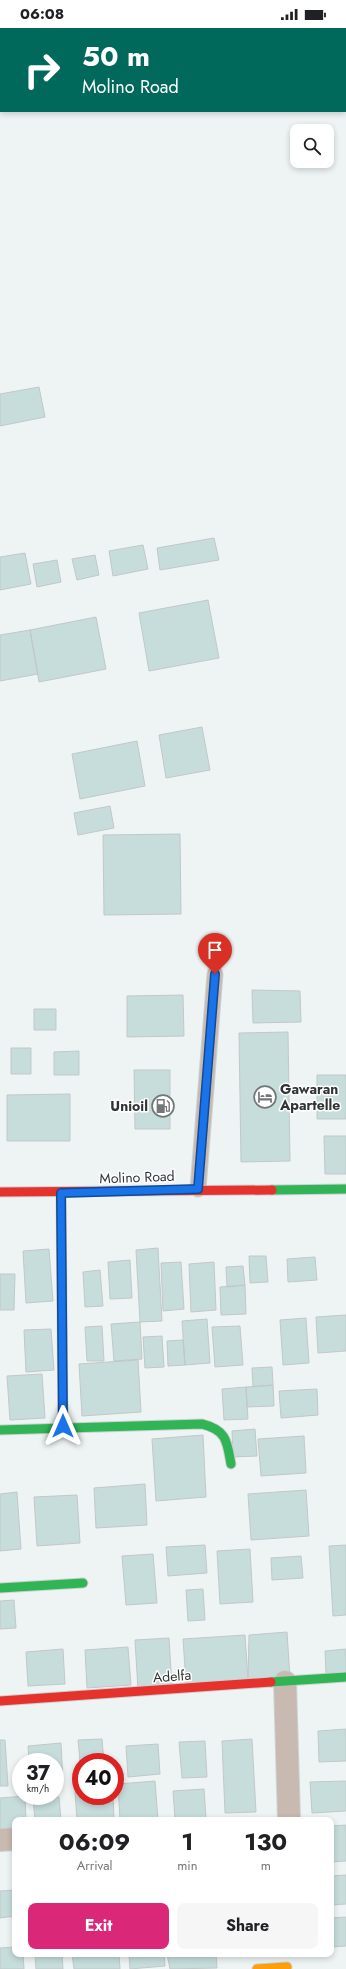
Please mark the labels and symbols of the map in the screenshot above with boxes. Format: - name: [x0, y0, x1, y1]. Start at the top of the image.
- pin: [198, 933, 232, 974]
- place label: Gawaran Apartelle: [279, 1079, 340, 1115]
- hotel icon: Gawaran Apartelle: [252, 1084, 278, 1110]
- fuel station icon: Unioil: [150, 1093, 176, 1119]
- place label: Unioil: [110, 1096, 148, 1116]
- street label: Molino Road: [99, 1166, 175, 1188]
- position arrow: [42, 1405, 84, 1447]
- street label: Adelfa: [152, 1665, 192, 1687]
- speed limit sign: 40: [72, 1753, 124, 1805]

